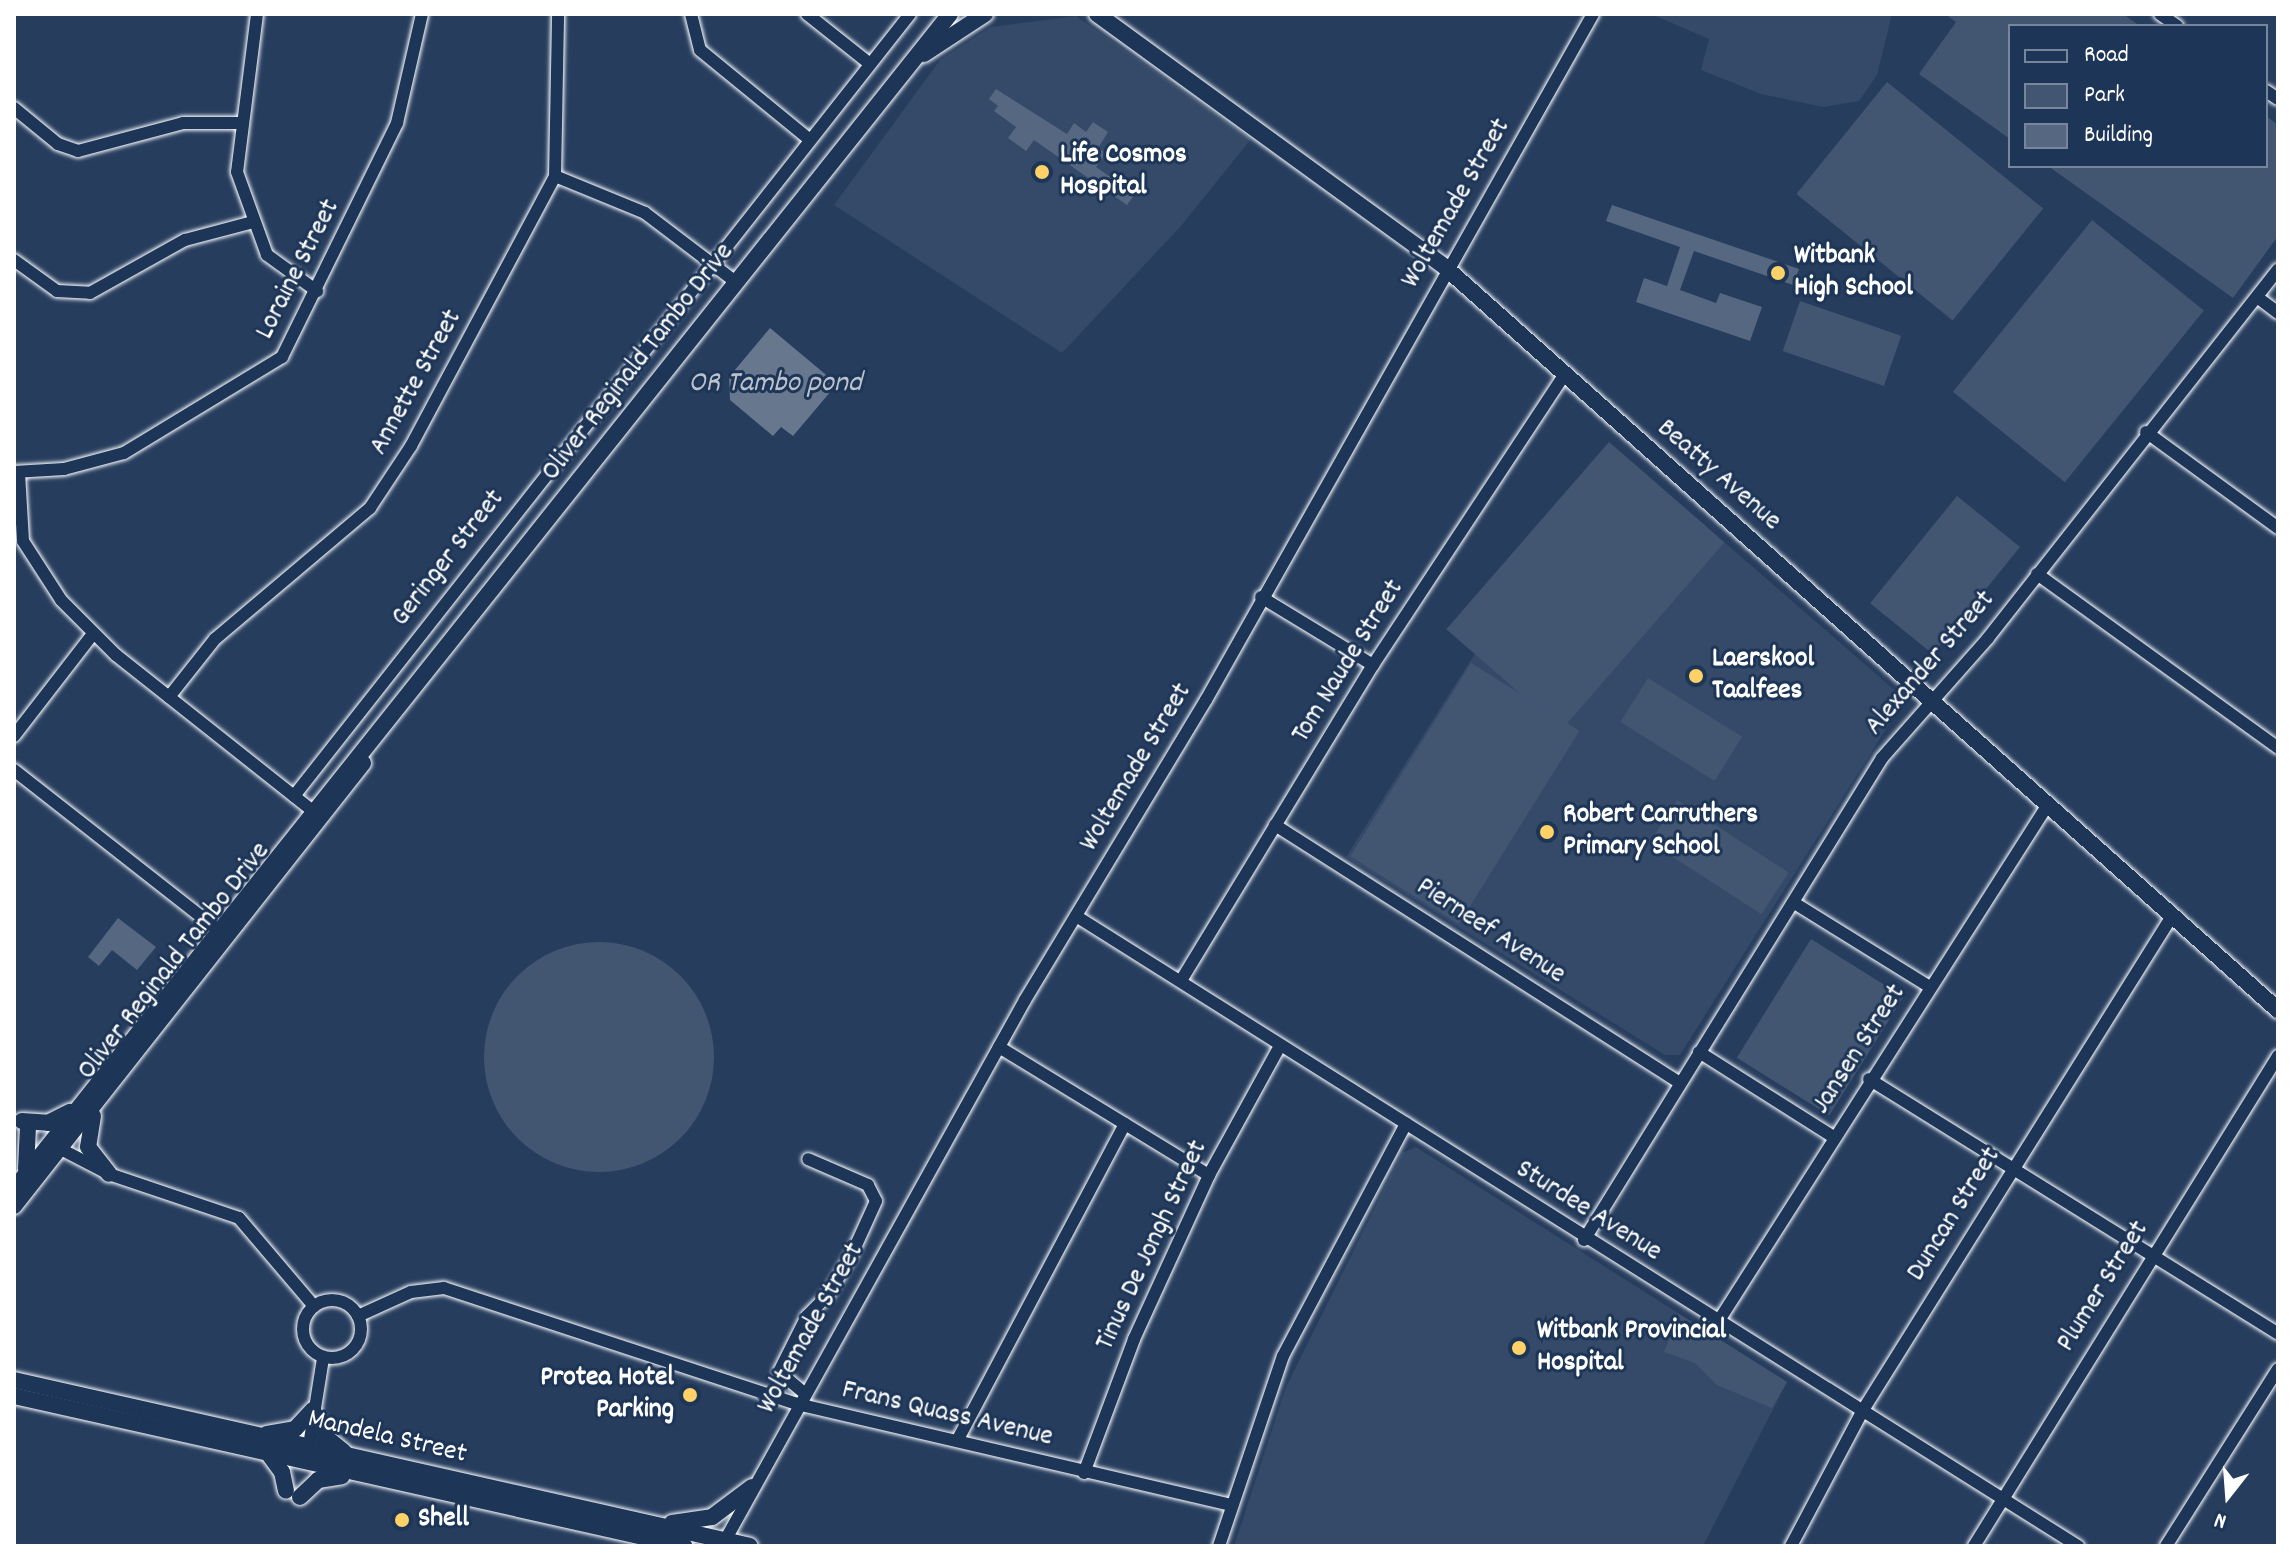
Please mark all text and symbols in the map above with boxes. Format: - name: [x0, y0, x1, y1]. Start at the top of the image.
- legend: [2008, 24, 2268, 168]
- text: Road: [2084, 39, 2129, 73]
- text: Park: [2084, 79, 2125, 113]
- street label: Woltemade Street: [1395, 113, 1519, 295]
- text: Building: [2084, 119, 2153, 153]
- place label: Life Cosmos Hospital: [1060, 139, 1187, 205]
- marker: Life Cosmos Hospital: [1031, 161, 1053, 183]
- street label: Loraine Street: [249, 195, 349, 345]
- street label: Oliver Reginald Tambo Drive: [536, 237, 742, 489]
- place label: Witbank High School: [1794, 240, 1913, 306]
- marker: Witbank High School: [1769, 264, 1787, 282]
- street label: Annette Street: [363, 304, 471, 462]
- water label: OR Tambo pond: [688, 367, 862, 403]
- street label: Beatty Avenue: [1649, 413, 1787, 539]
- street label: Geringer Street: [385, 484, 513, 634]
- street label: Tom Naude Street: [1286, 574, 1412, 750]
- street label: Alexander Street: [1859, 585, 2003, 743]
- place label: Laerskool Taalfees: [1712, 643, 1814, 709]
- marker: Laerskool Taalfees: [1687, 667, 1705, 685]
- street label: Woltemade Street: [1074, 678, 1200, 858]
- place label: Robert Carruthers Primary School: [1563, 799, 1758, 865]
- marker: Robert Carruthers Primary School: [1538, 823, 1556, 841]
- street label: Oliver Reginald Tambo Drive: [72, 836, 278, 1088]
- street label: Pierneef Avenue: [1409, 871, 1571, 993]
- street label: Jansen Street: [1806, 979, 1914, 1121]
- street label: Tinus De Jongh Street: [1090, 1136, 1216, 1356]
- street label: Duncan Street: [1901, 1142, 2009, 1288]
- street label: Sturdee Avenue: [1509, 1154, 1667, 1270]
- street label: Plumer Street: [2051, 1215, 2157, 1359]
- street label: Woltemade Street: [751, 1238, 873, 1420]
- place label: Witbank Provincial Hospital: [1537, 1315, 1726, 1381]
- marker: Witbank Provincial Hospital: [1508, 1337, 1530, 1359]
- place label: Protea Hotel Parking: [540, 1362, 674, 1428]
- street label: Frans Quass Avenue: [838, 1374, 1056, 1456]
- marker: Protea Hotel Parking: [681, 1386, 699, 1404]
- street label: Mandela Street: [304, 1403, 470, 1473]
- north arrow: [2188, 1456, 2268, 1536]
- place label: Shell: [418, 1503, 469, 1537]
- text: N: [2211, 1503, 2231, 1536]
- marker: Shell: [393, 1511, 411, 1529]

